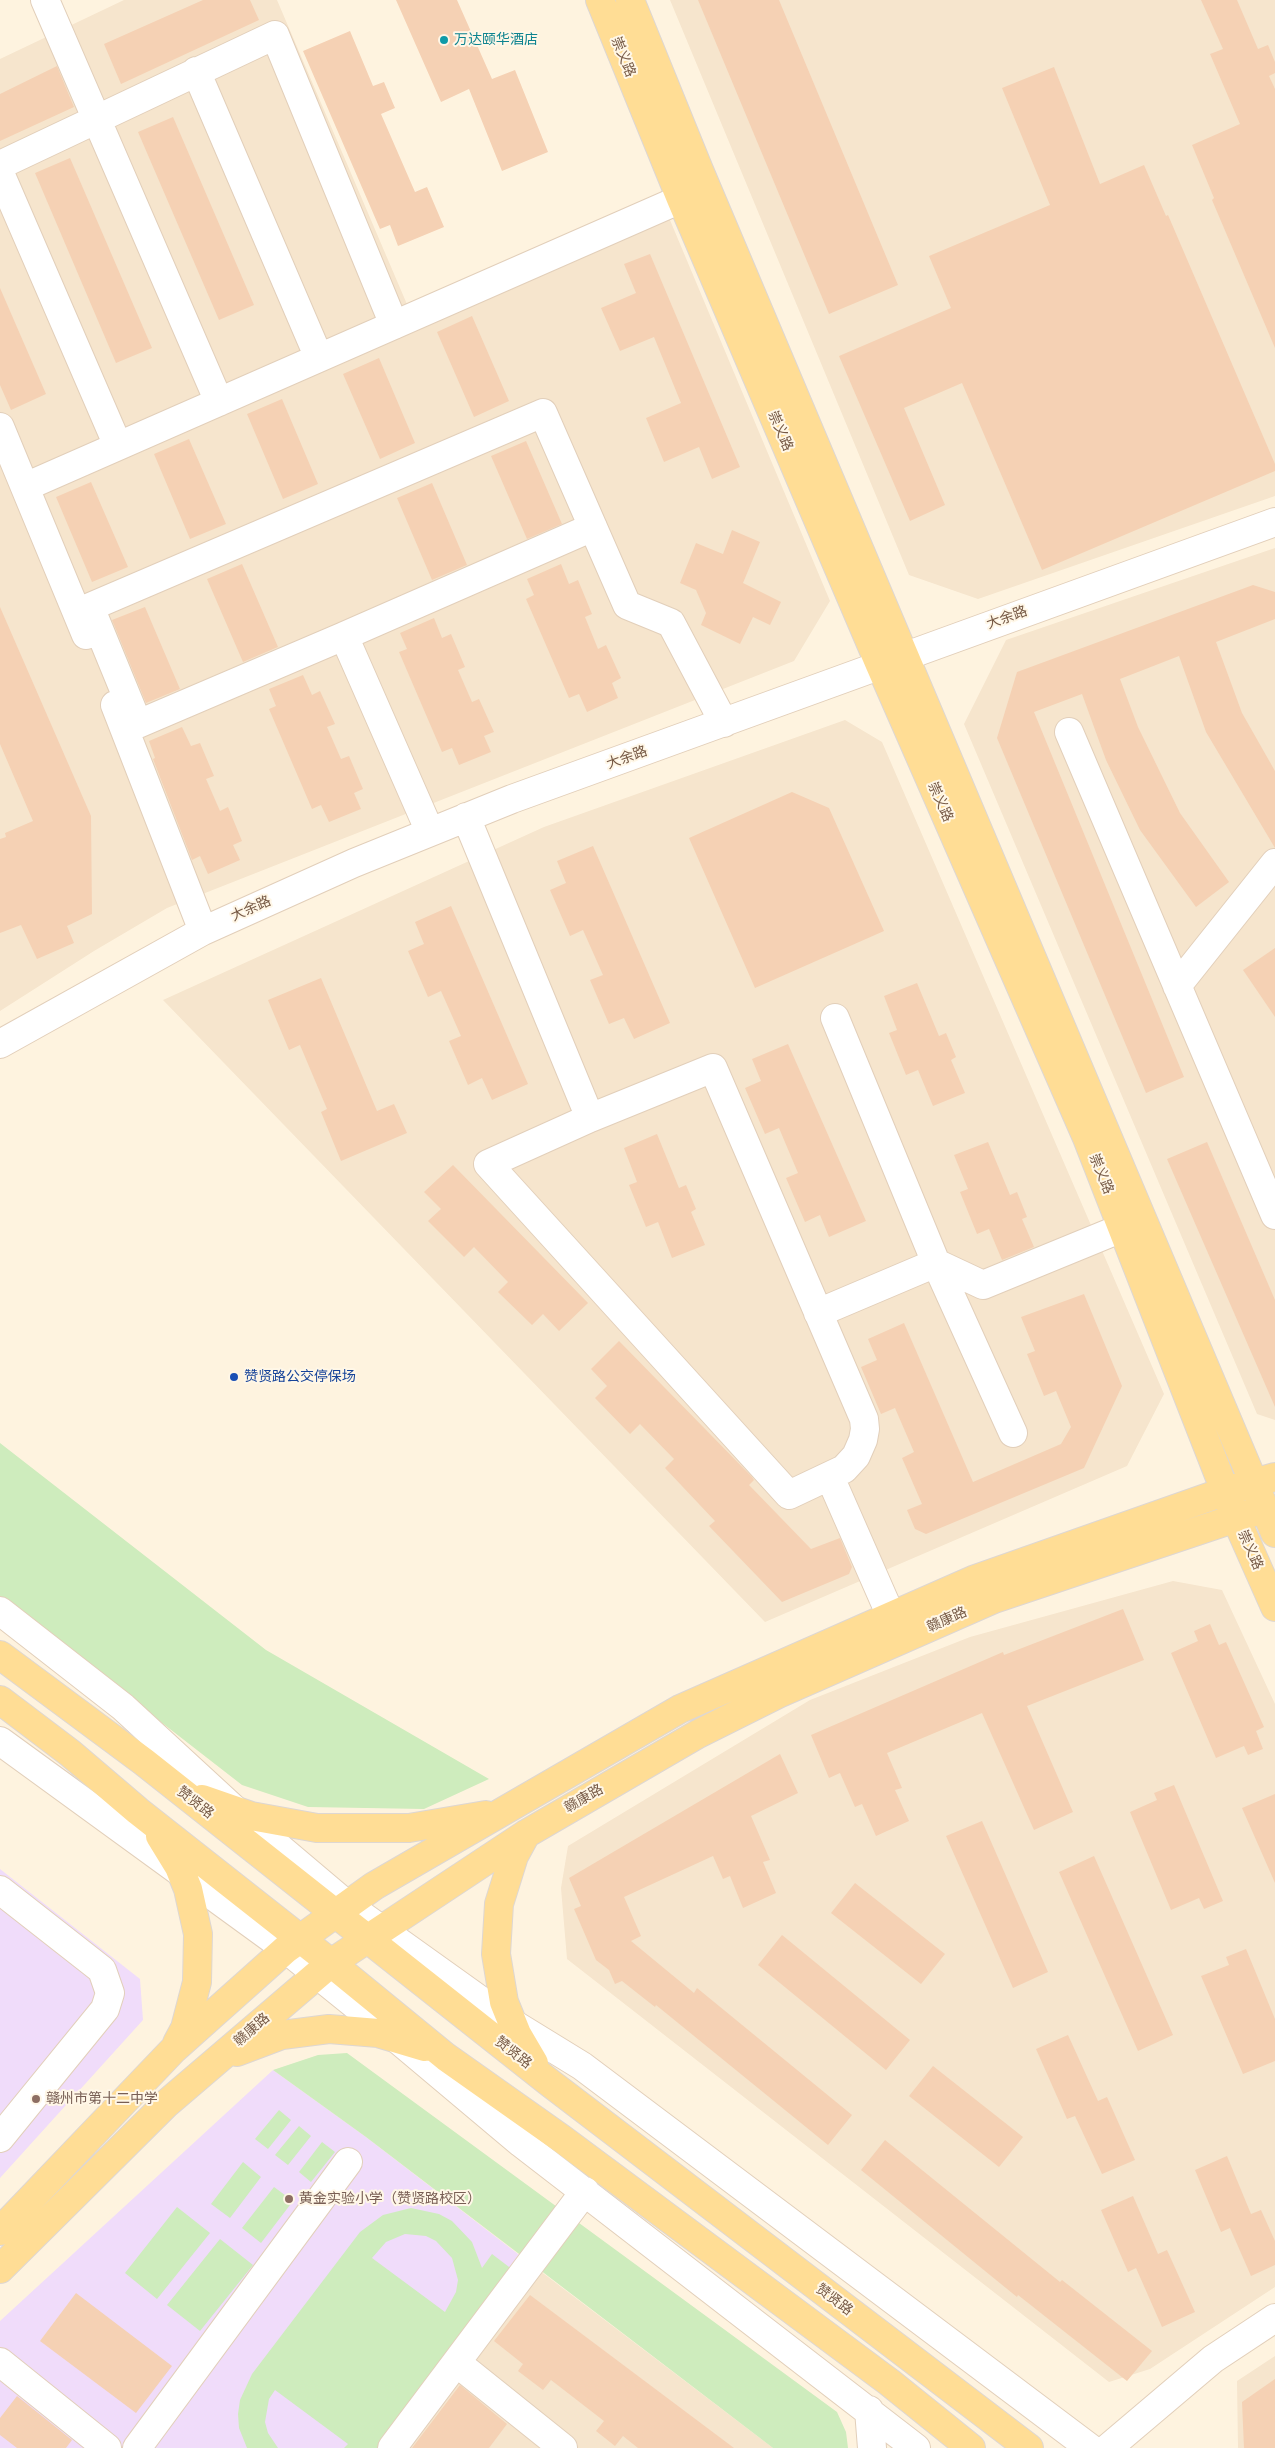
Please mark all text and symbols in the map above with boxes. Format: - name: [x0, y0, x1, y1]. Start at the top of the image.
- place label: 万达颐华酒店: [454, 32, 538, 48]
- marker: 万达颐华酒店: [438, 34, 450, 46]
- street label: 崇义路: [607, 34, 639, 80]
- street label: 崇义路: [764, 408, 796, 454]
- street label: 大余路: [984, 603, 1030, 633]
- street label: 大余路: [604, 743, 650, 773]
- street label: 崇义路: [924, 779, 956, 825]
- street label: 大余路: [228, 893, 274, 925]
- street label: 崇义路: [1085, 1151, 1117, 1197]
- place label: 赞贤路公交停保场: [244, 1369, 356, 1385]
- marker: 赞贤路公交停保场: [228, 1371, 240, 1383]
- street label: 崇义路: [1234, 1527, 1266, 1573]
- street label: 赣康路: [924, 1604, 970, 1636]
- street label: 赣康路: [562, 1781, 606, 1817]
- street label: 赞贤路: [173, 1783, 217, 1823]
- street label: 赣康路: [231, 2010, 273, 2050]
- street label: 赞贤路: [491, 2033, 535, 2073]
- place label: 赣州市第十二中学: [46, 2091, 158, 2107]
- marker: 赣州市第十二中学: [30, 2093, 42, 2105]
- place label: 黄金实验小学（赞贤路校区）: [299, 2191, 481, 2207]
- marker: 黄金实验小学（赞贤路校区）: [283, 2193, 295, 2205]
- street label: 赞贤路: [812, 2281, 856, 2319]

